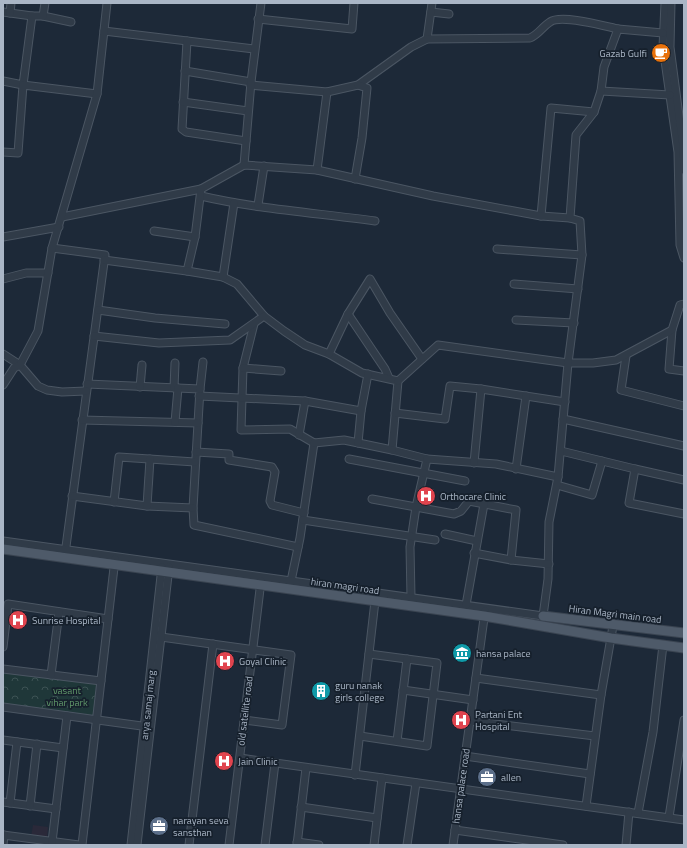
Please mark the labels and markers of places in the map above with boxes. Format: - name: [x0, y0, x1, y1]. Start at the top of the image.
- cafe icon: Gazab Gulfi: [650, 42, 672, 64]
- place label: Gazab Gulfi: [600, 46, 647, 61]
- hospital icon: Orthocare Clinic: [415, 485, 437, 507]
- place label: Orthocare Clinic: [440, 489, 506, 504]
- hospital icon: Sunrise Hospital: [7, 609, 29, 631]
- place label: Sunrise Hospital: [32, 613, 101, 628]
- museum icon: hansa palace: [451, 642, 473, 664]
- place label: hansa palace: [476, 646, 531, 661]
- hospital icon: Goyal Clinic: [214, 650, 236, 672]
- place label: Goyal Clinic: [239, 654, 286, 669]
- place label: guru nanak girls college: [335, 678, 384, 705]
- building icon: guru nanak girls college: [310, 680, 332, 702]
- place label: Partani Ent Hospital: [475, 707, 522, 734]
- hospital icon: Partani Ent Hospital: [450, 709, 472, 731]
- hospital icon: Jain Clinic: [213, 750, 235, 772]
- place label: Jain Clinic: [238, 754, 278, 769]
- office icon: allen: [476, 766, 498, 788]
- place label: allen: [501, 770, 521, 785]
- place label: narayan seva sansthan: [173, 813, 228, 840]
- office icon: narayan seva sansthan: [148, 815, 170, 837]

